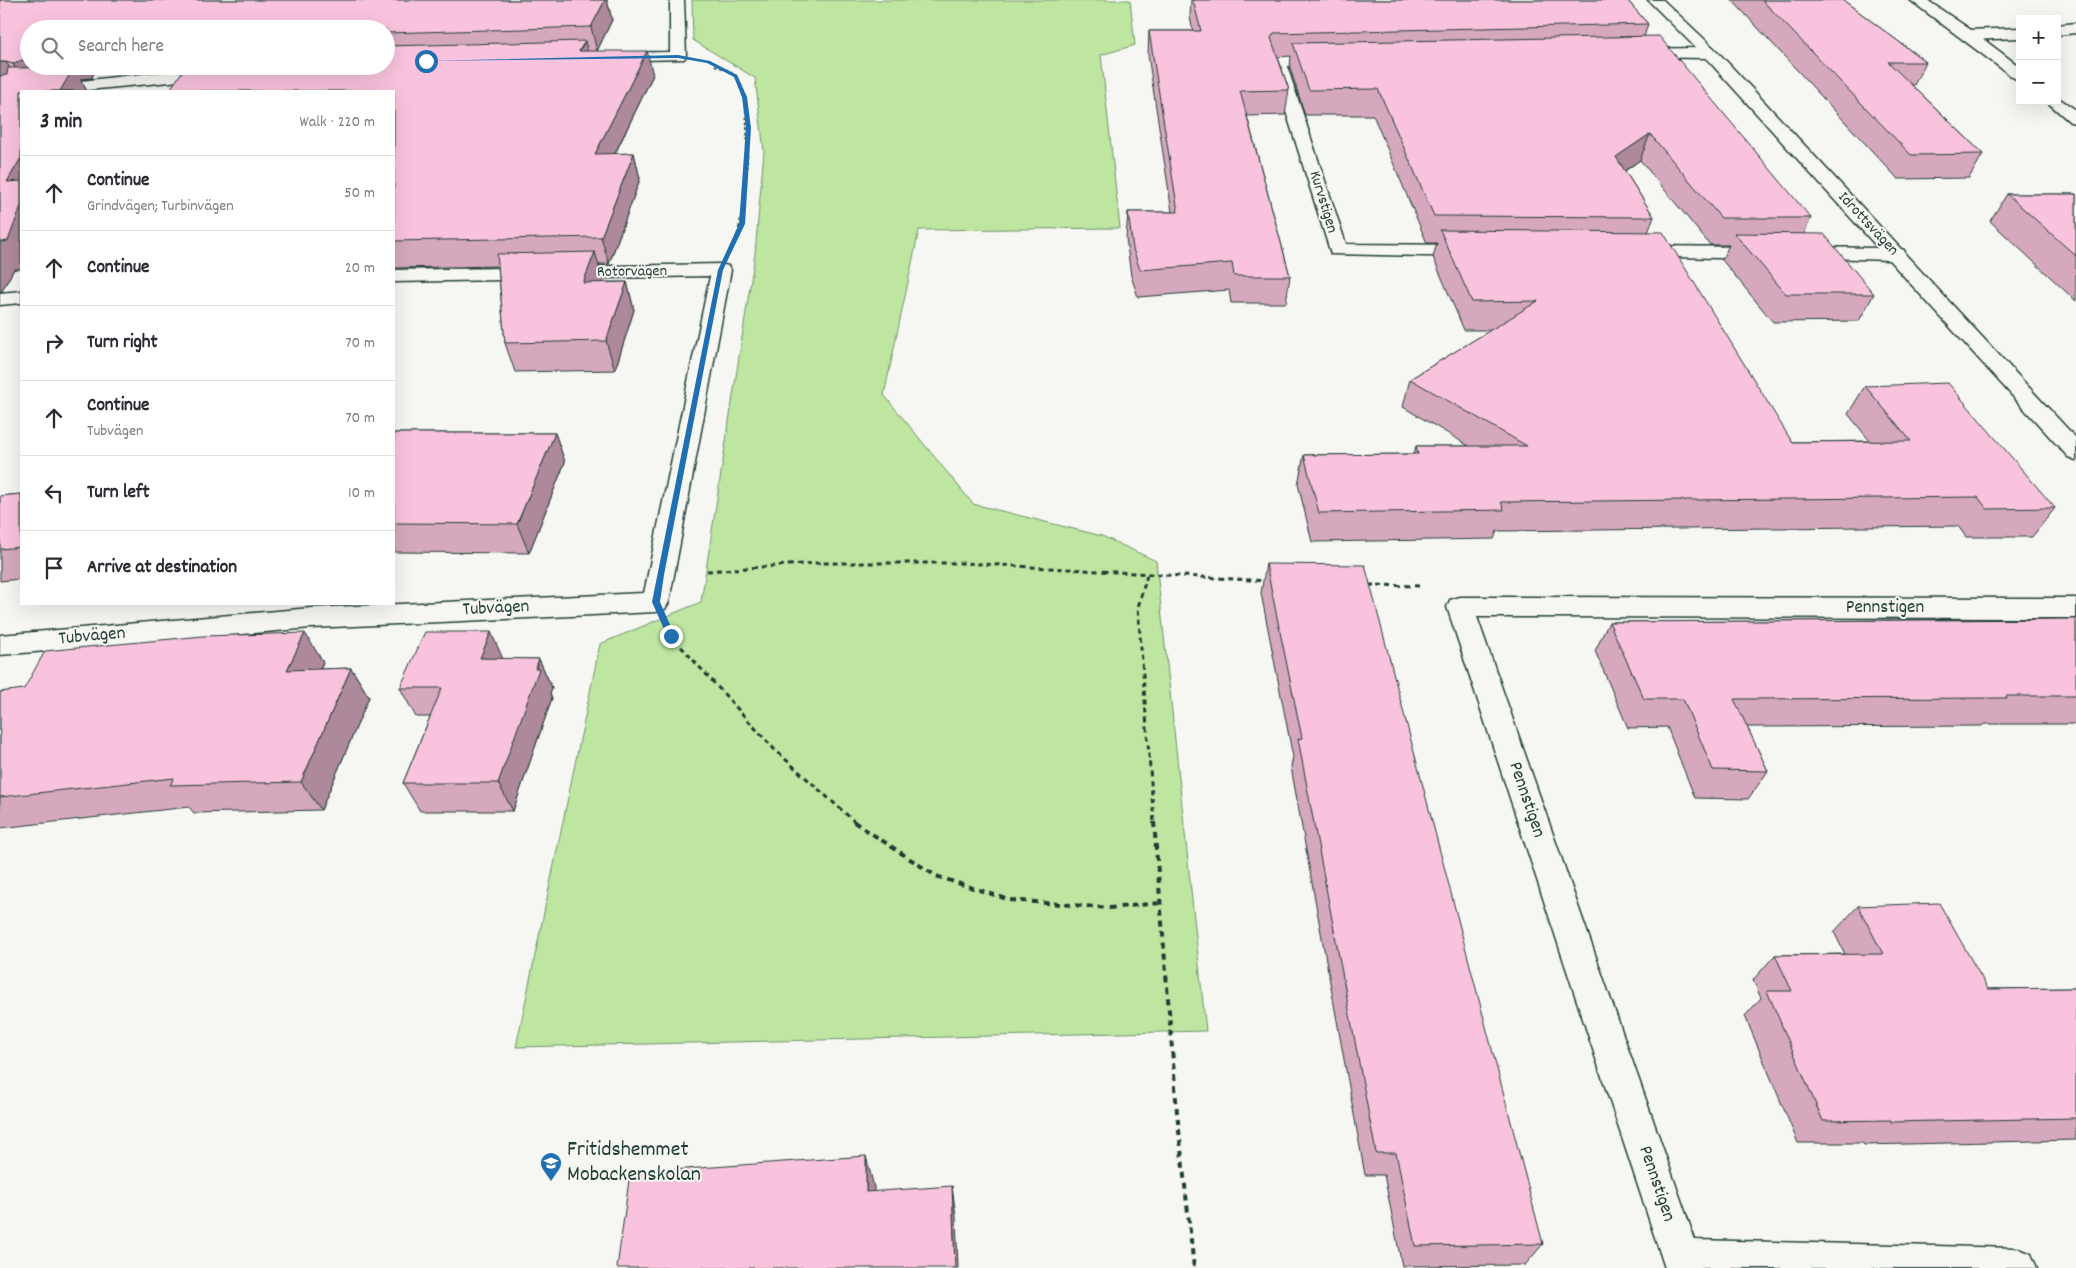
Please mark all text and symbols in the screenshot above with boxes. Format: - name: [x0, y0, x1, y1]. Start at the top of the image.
- map controls: [2016, 15, 2061, 105]
- button: +: [2016, 15, 2061, 60]
- search box: [20, 20, 395, 75]
- icon: search: [38, 34, 66, 62]
- text: Search here: [78, 34, 164, 61]
- route start: [415, 50, 438, 73]
- button: −: [2016, 60, 2061, 105]
- text: 3 min: [40, 108, 82, 138]
- text: Walk · 220 m: [300, 111, 375, 134]
- text: Continue: [87, 168, 149, 195]
- street label: Kurvstigen: [1303, 168, 1343, 236]
- icon: ahead: [40, 179, 68, 207]
- text: 50 m: [344, 182, 375, 205]
- street label: Idrottsvägen: [1832, 187, 1904, 261]
- text: Grindvägen; Turbinvägen: [87, 195, 234, 218]
- icon: ahead: [40, 254, 68, 282]
- text: Continue: [87, 255, 149, 282]
- text: 20 m: [345, 257, 375, 280]
- street label: Rotorvägen: [597, 260, 667, 284]
- icon: right: [40, 329, 68, 357]
- text: Turn right: [87, 330, 158, 357]
- text: 70 m: [345, 332, 375, 355]
- text: Continue: [87, 393, 149, 420]
- icon: ahead: [40, 404, 68, 432]
- text: 70 m: [345, 407, 375, 430]
- text: Tubvägen: [87, 420, 143, 443]
- icon: left: [40, 479, 68, 507]
- text: Turn left: [87, 480, 150, 507]
- text: 10 m: [348, 482, 375, 505]
- icon: arrive: [40, 554, 68, 582]
- text: Arrive at destination: [87, 555, 237, 582]
- street label: Tubvägen: [462, 594, 530, 624]
- street label: Pennstigen: [1846, 595, 1924, 622]
- street label: Tubvägen: [58, 621, 126, 653]
- route end: [660, 625, 683, 648]
- street label: Pennstigen: [1500, 758, 1552, 842]
- place label: Fritidshemmet Mobackenskolan: [567, 1135, 701, 1191]
- street label: Pennstigen: [1630, 1142, 1682, 1226]
- school or university icon: Fritidshemmet Mobackenskolan: [539, 1151, 563, 1182]

